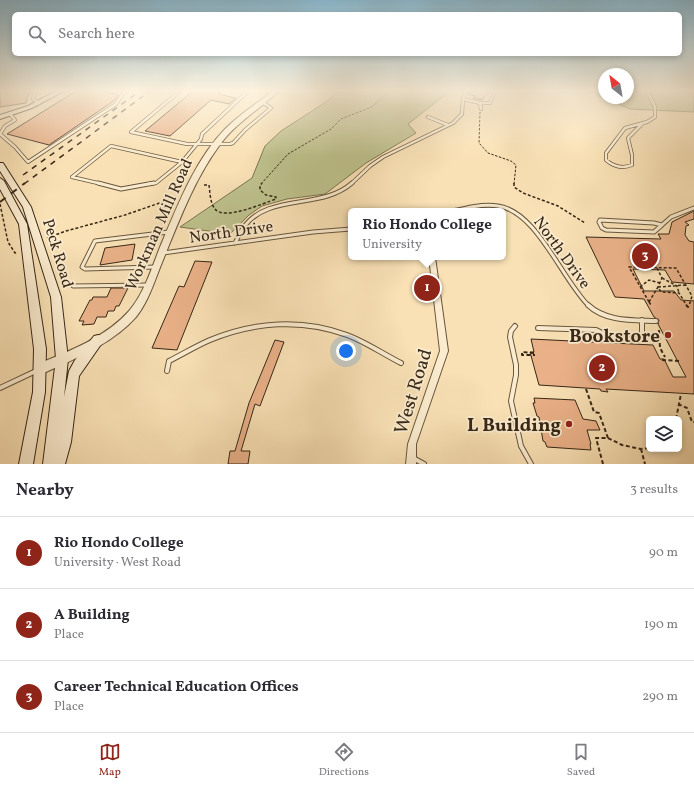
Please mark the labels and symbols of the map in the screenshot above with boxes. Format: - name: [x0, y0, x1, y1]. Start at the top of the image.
- north arrow: [598, 68, 634, 104]
- street label: Workman Mill Road: [121, 155, 199, 294]
- street label: North Drive: [528, 213, 595, 294]
- street label: Peck Road: [36, 216, 78, 291]
- street label: North Drive: [188, 216, 275, 250]
- pin: 3: [632, 241, 658, 271]
- pin: 1: [414, 273, 440, 303]
- place label: Bookstore: [569, 324, 660, 350]
- marker: Bookstore: [663, 330, 673, 340]
- your location: [336, 341, 356, 361]
- street label: West Road: [389, 346, 439, 437]
- pin: 2: [589, 353, 615, 383]
- place label: L Building: [467, 413, 561, 439]
- marker: L Building: [564, 419, 574, 429]

